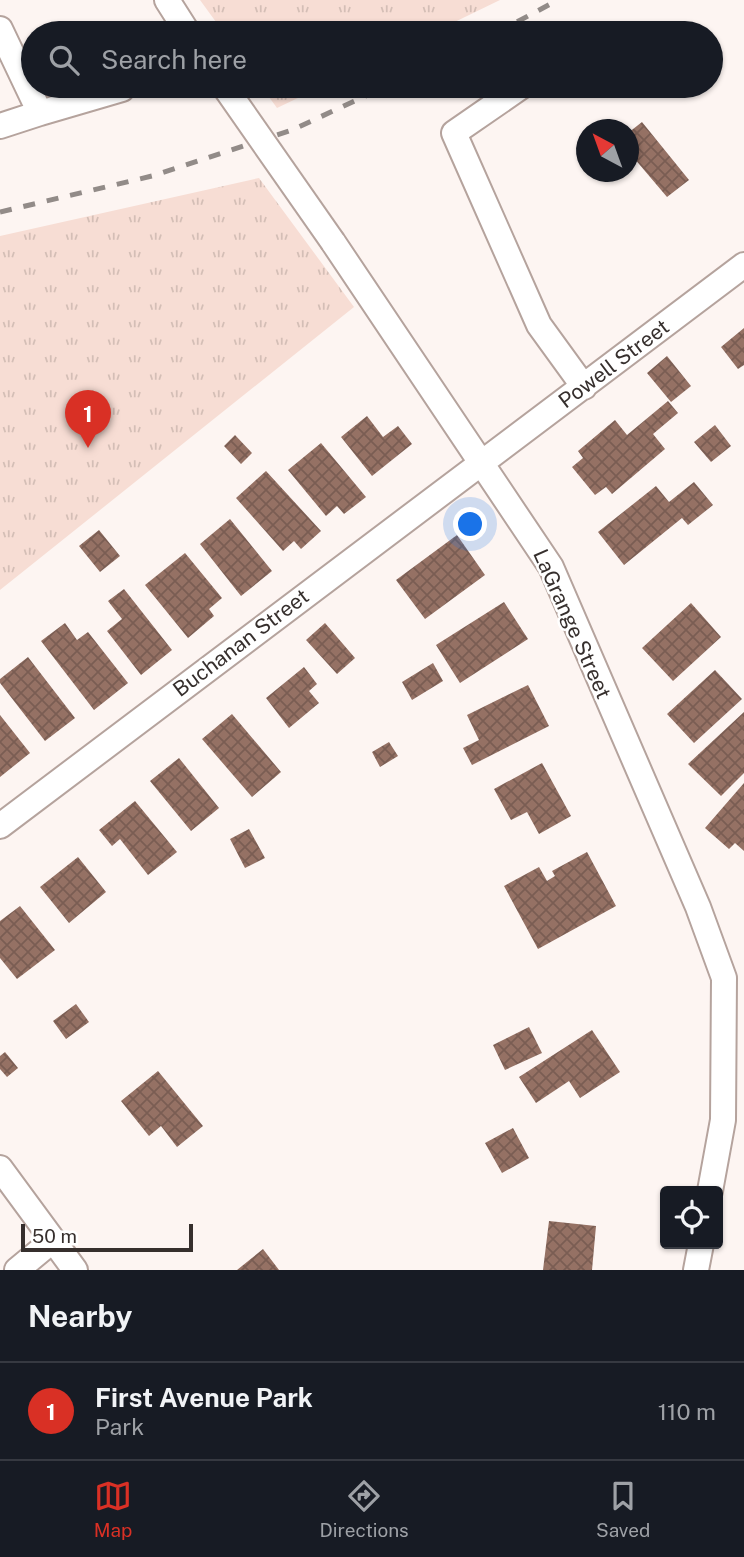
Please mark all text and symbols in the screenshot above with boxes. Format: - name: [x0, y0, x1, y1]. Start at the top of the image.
- search box: [21, 21, 723, 98]
- icon: search: [45, 41, 83, 79]
- text: Search here: [101, 44, 247, 75]
- north arrow: [576, 119, 639, 182]
- street label: Powell Street: [554, 314, 674, 413]
- pin: 1: [65, 390, 111, 448]
- your location: [453, 507, 487, 541]
- street label: LaGrange Street: [528, 545, 617, 703]
- street label: Buchanan Street: [168, 583, 314, 702]
- map controls: [660, 1186, 723, 1249]
- button: locate: [660, 1186, 723, 1249]
- scale bar: [21, 1221, 192, 1253]
- text: 50 m: [32, 1225, 77, 1247]
- text: Nearby: [28, 1298, 132, 1334]
- text: First Avenue Park: [95, 1382, 313, 1413]
- text: 1: [46, 1398, 56, 1425]
- text: 110 m: [658, 1398, 716, 1425]
- text: Park: [95, 1413, 144, 1440]
- tab: Map: [94, 1477, 132, 1541]
- tab: Directions: [319, 1477, 409, 1541]
- tab: Saved: [596, 1477, 650, 1541]

